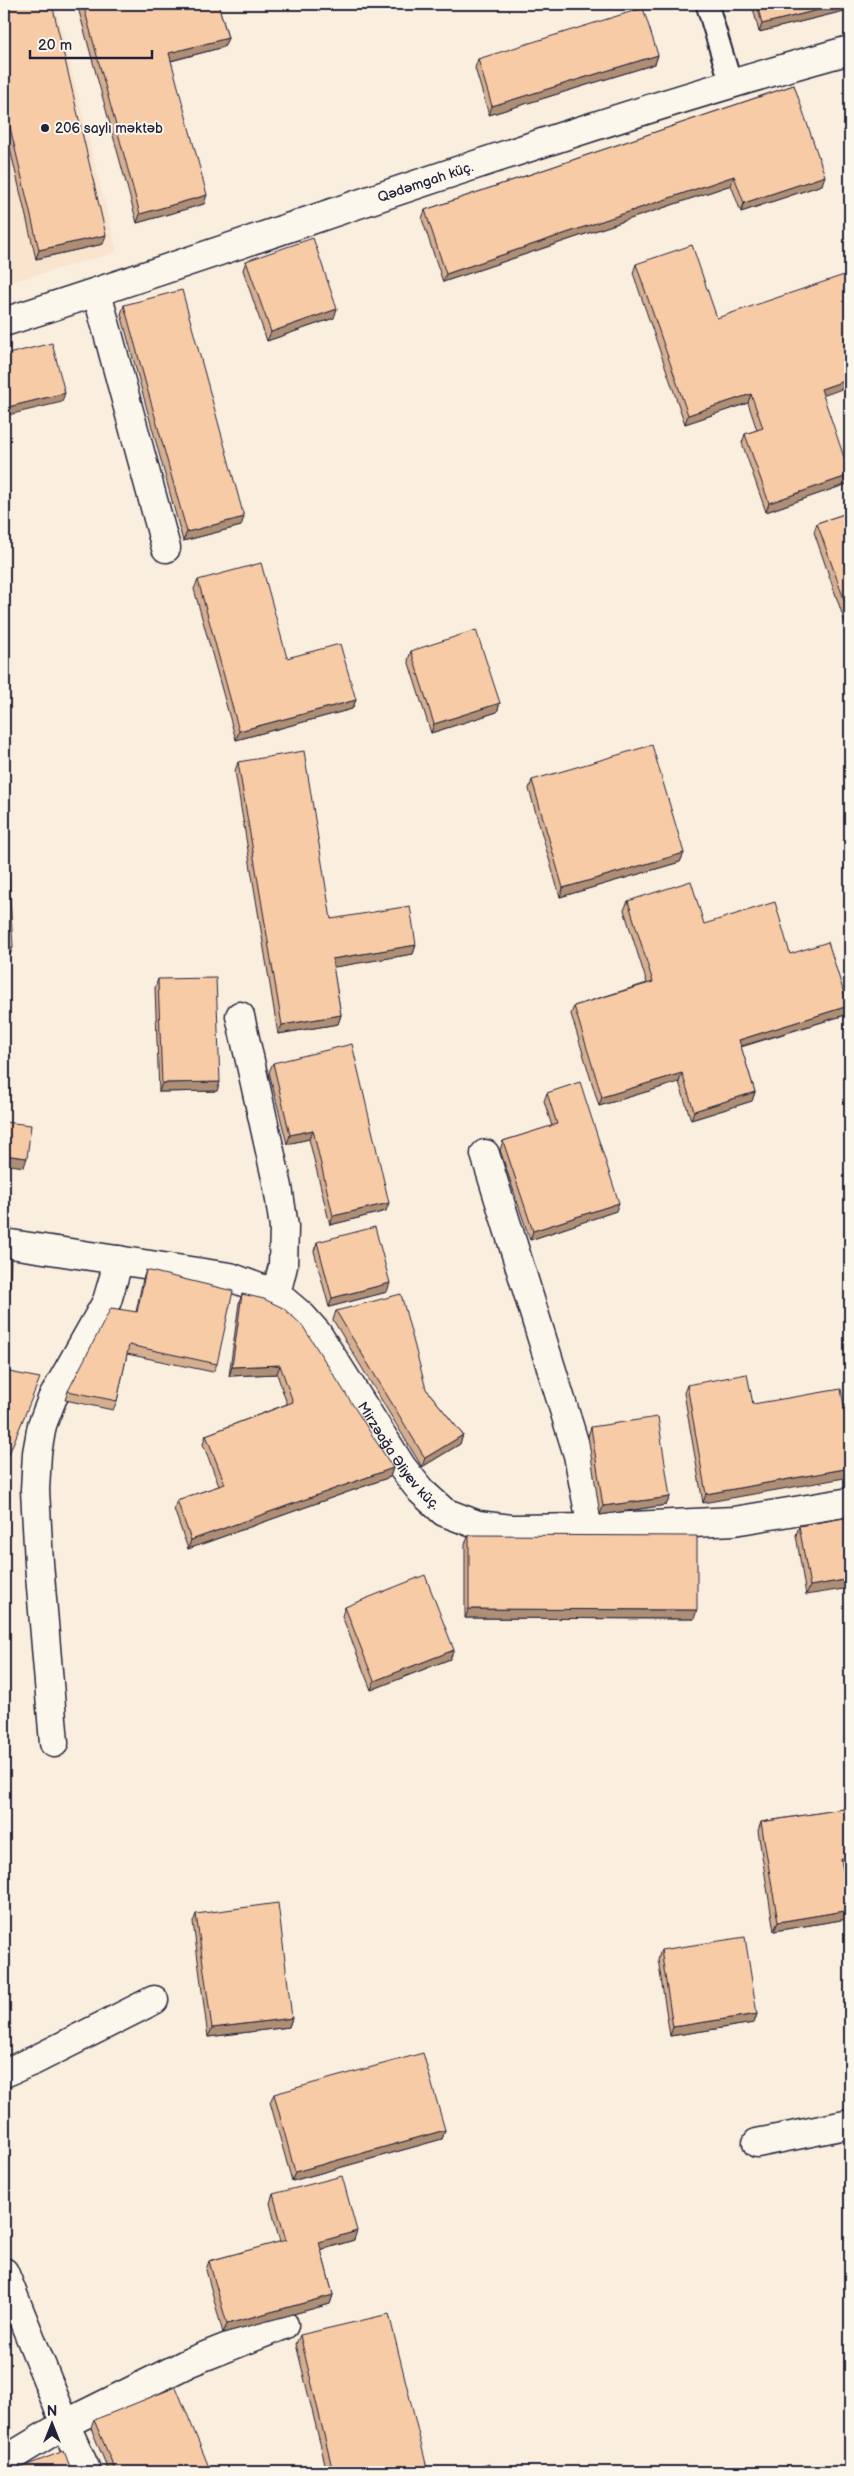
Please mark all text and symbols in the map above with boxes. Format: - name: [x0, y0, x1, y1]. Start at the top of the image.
- scale bar: [30, 28, 152, 60]
- text: 20 m: [38, 36, 72, 55]
- place label: 206 saylı məktəb: [55, 120, 163, 137]
- marker: 206 saylı məktəb: [39, 122, 51, 134]
- street label: Qədəmgah küç.: [375, 158, 475, 205]
- street label: Mirzəağa Əliyev küç.: [354, 1399, 444, 1513]
- north arrow: [28, 2398, 78, 2448]
- text: N: [47, 2403, 57, 2420]

